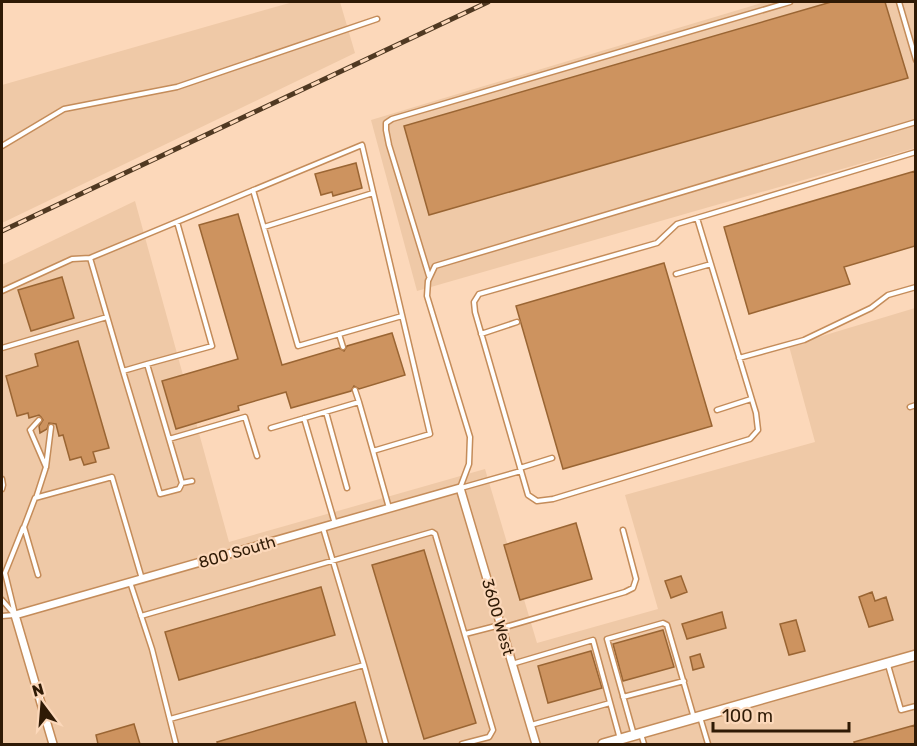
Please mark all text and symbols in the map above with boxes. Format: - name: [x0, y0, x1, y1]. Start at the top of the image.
- street label: 800 South: [196, 532, 278, 572]
- street label: 3600 West: [478, 576, 518, 658]
- north arrow: [12, 674, 72, 734]
- text: N: [30, 679, 46, 701]
- scale bar: [713, 695, 850, 733]
- text: 100 m: [722, 705, 773, 727]

